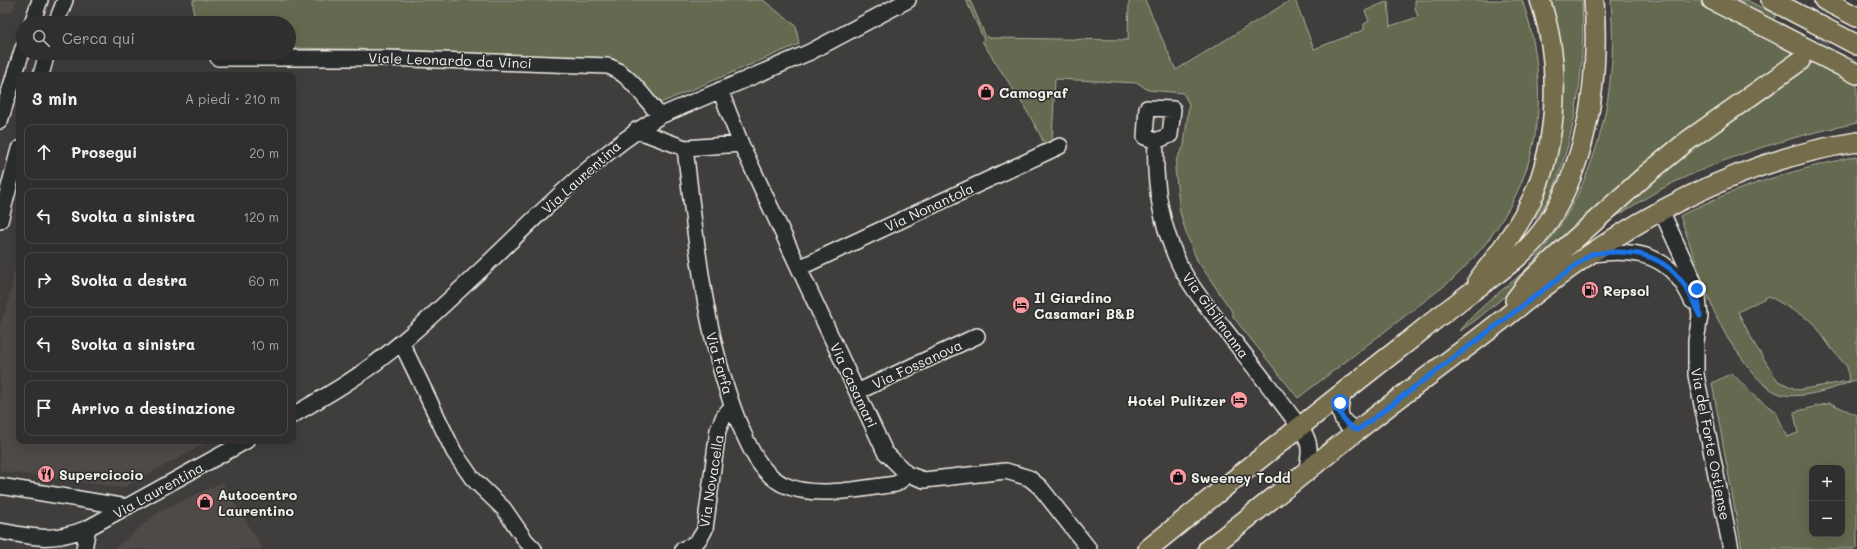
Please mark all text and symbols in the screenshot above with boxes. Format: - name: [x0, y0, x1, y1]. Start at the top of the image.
- search box: [16, 16, 296, 60]
- icon: search: [30, 27, 52, 49]
- text: Cerca qui: [62, 28, 135, 48]
- street label: Viale Leonardo da Vinci: [368, 48, 532, 72]
- shop icon: Camograf: [976, 82, 996, 102]
- place label: Camograf: [999, 83, 1069, 102]
- text: 3 min: [32, 87, 77, 109]
- text: A piedi · 210 m: [185, 90, 280, 107]
- street label: Via Laurentina: [537, 136, 625, 218]
- icon: ahead: [33, 141, 55, 163]
- text: Prosegui: [71, 142, 137, 162]
- text: 20 m: [249, 144, 279, 161]
- street label: Via Nonantola: [881, 178, 977, 236]
- icon: left: [33, 205, 55, 227]
- text: Svolta a sinistra: [71, 206, 195, 226]
- text: 120 m: [243, 208, 279, 225]
- street label: Via Gibilmanna: [1178, 268, 1254, 362]
- icon: right: [33, 269, 55, 291]
- text: Svolta a destra: [71, 270, 187, 290]
- text: 60 m: [249, 272, 279, 289]
- fuel station icon: Repsol: [1580, 280, 1600, 300]
- route end: [1688, 280, 1706, 298]
- place label: Repsol: [1603, 281, 1649, 300]
- place label: Il Giardino Casamari B&B: [1034, 288, 1135, 323]
- hotel icon: Il Giardino Casamari B&B: [1011, 295, 1031, 315]
- street label: Via Farfa: [702, 330, 738, 396]
- icon: left: [33, 333, 55, 355]
- text: Svolta a sinistra: [71, 334, 195, 354]
- street label: Via Fossanova: [869, 335, 965, 393]
- text: 10 m: [251, 336, 279, 353]
- street label: Via Casamari: [826, 339, 882, 431]
- street label: Via del Forte Ostiense: [1687, 366, 1735, 522]
- hotel icon: Hotel Pulitzer: [1229, 390, 1249, 410]
- place label: Hotel Pulitzer: [1127, 391, 1226, 410]
- route start: [1331, 394, 1349, 412]
- icon: arrive: [33, 397, 55, 419]
- text: Arrivo a destinazione: [71, 398, 235, 418]
- street label: Via Novacella: [694, 433, 728, 529]
- street label: Via Laurentina: [109, 457, 207, 523]
- restaurant icon: Superciccio: [36, 464, 56, 484]
- place label: Superciccio: [59, 465, 144, 484]
- map controls: [1809, 465, 1845, 537]
- button: +: [1809, 465, 1845, 501]
- shop icon: Sweeney Todd: [1168, 467, 1188, 487]
- place label: Sweeney Todd: [1191, 468, 1291, 487]
- place label: Autocentro Laurentino: [218, 485, 298, 520]
- shop icon: Autocentro Laurentino: [195, 492, 215, 512]
- button: −: [1809, 501, 1845, 537]

